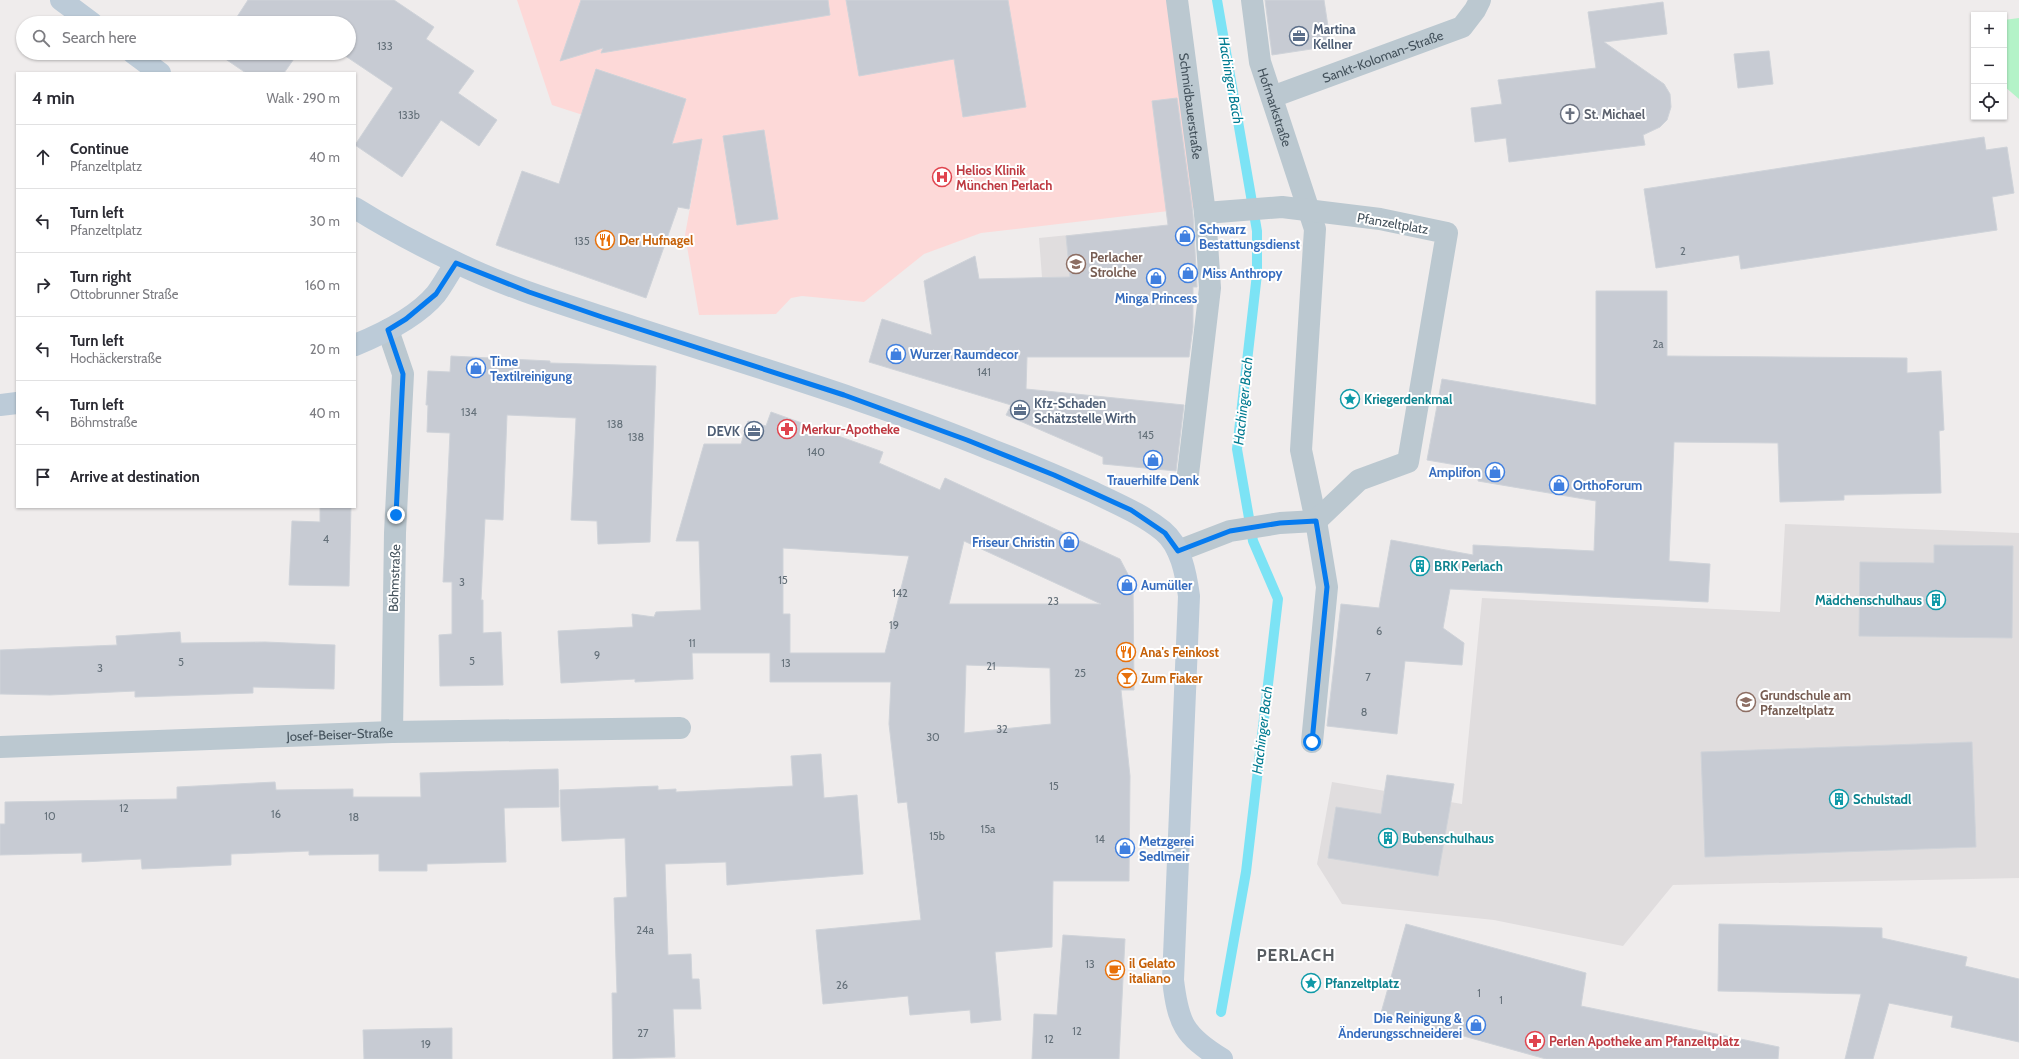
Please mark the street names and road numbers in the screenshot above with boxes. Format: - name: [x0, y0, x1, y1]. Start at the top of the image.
- street label: Sankt-Koloman-Straße: [1320, 27, 1446, 86]
- street label: Schmidbauerstraße: [1176, 52, 1206, 161]
- street label: Hofmarkstraße: [1254, 66, 1295, 149]
- street label: Pfanzeltplatz: [1356, 209, 1430, 237]
- street label: Böhmstraße: [385, 544, 403, 612]
- street label: Josef-Beiser-Straße: [285, 724, 394, 744]

